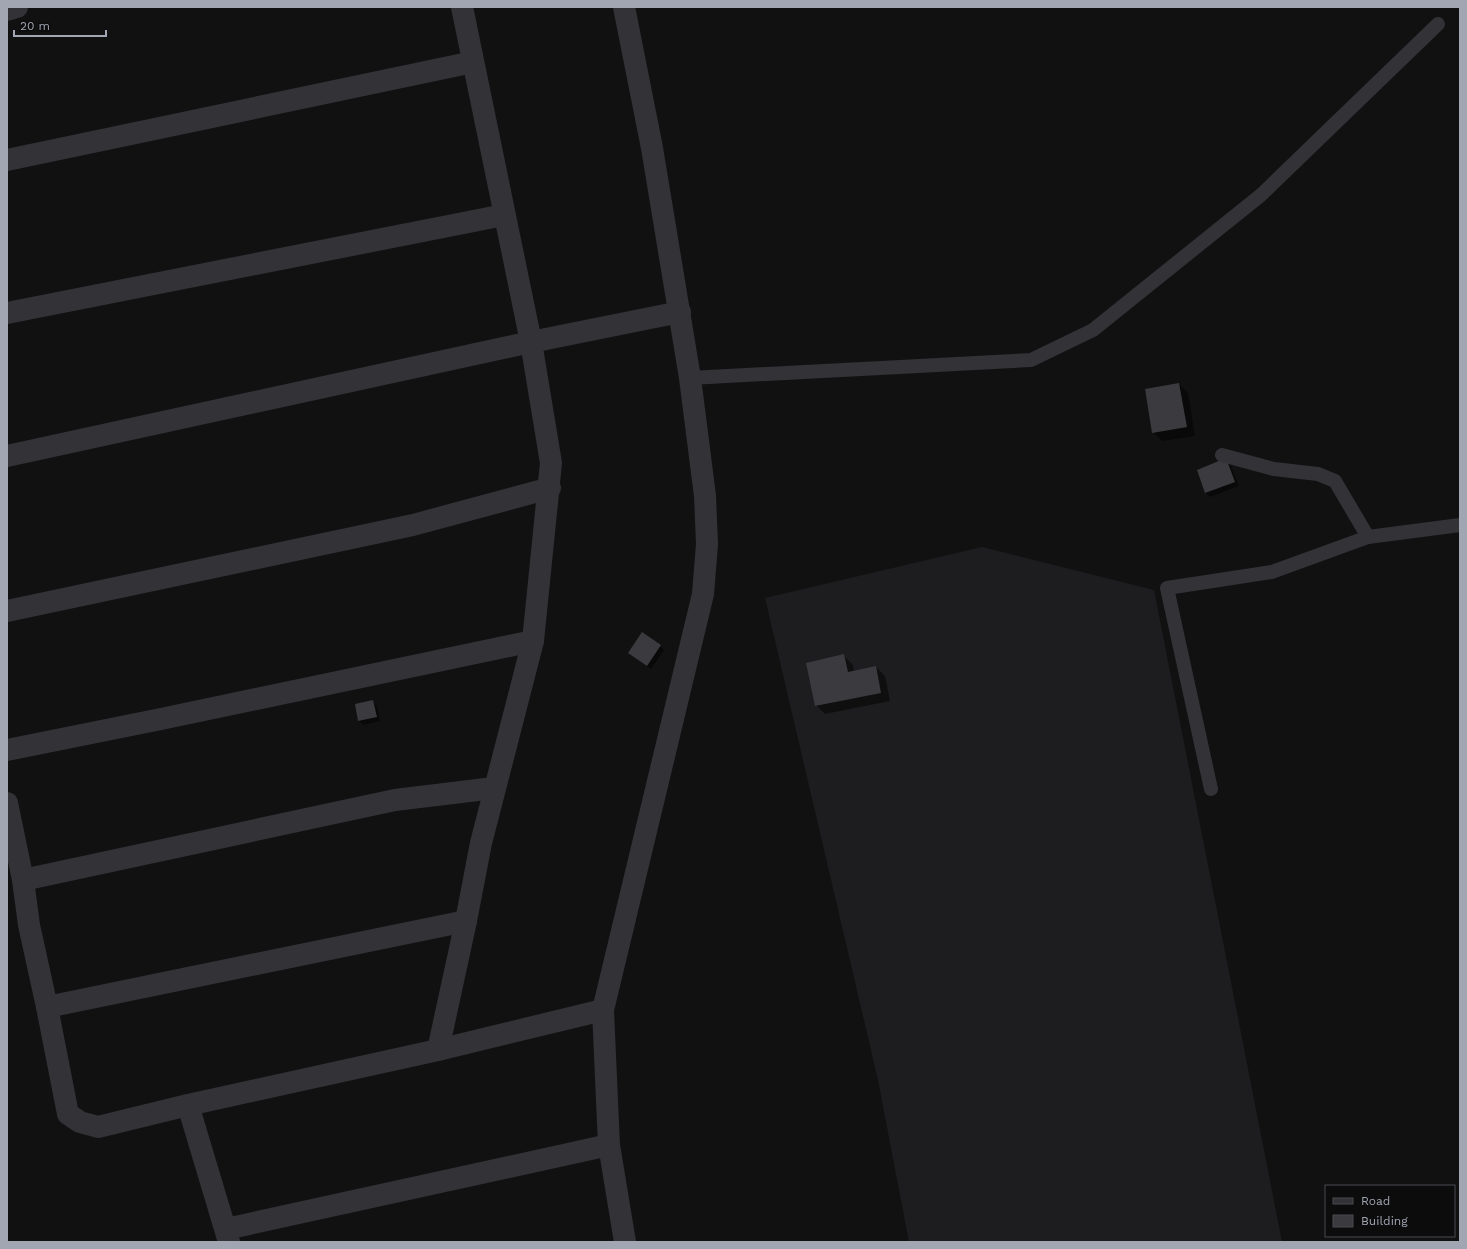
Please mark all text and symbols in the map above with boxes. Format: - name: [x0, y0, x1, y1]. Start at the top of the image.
- scale bar: [14, 12, 106, 38]
- text: 20 m: [20, 19, 50, 33]
- legend: [1325, 1185, 1455, 1237]
- text: Road: [1361, 1194, 1390, 1208]
- text: Building: [1361, 1214, 1408, 1228]

